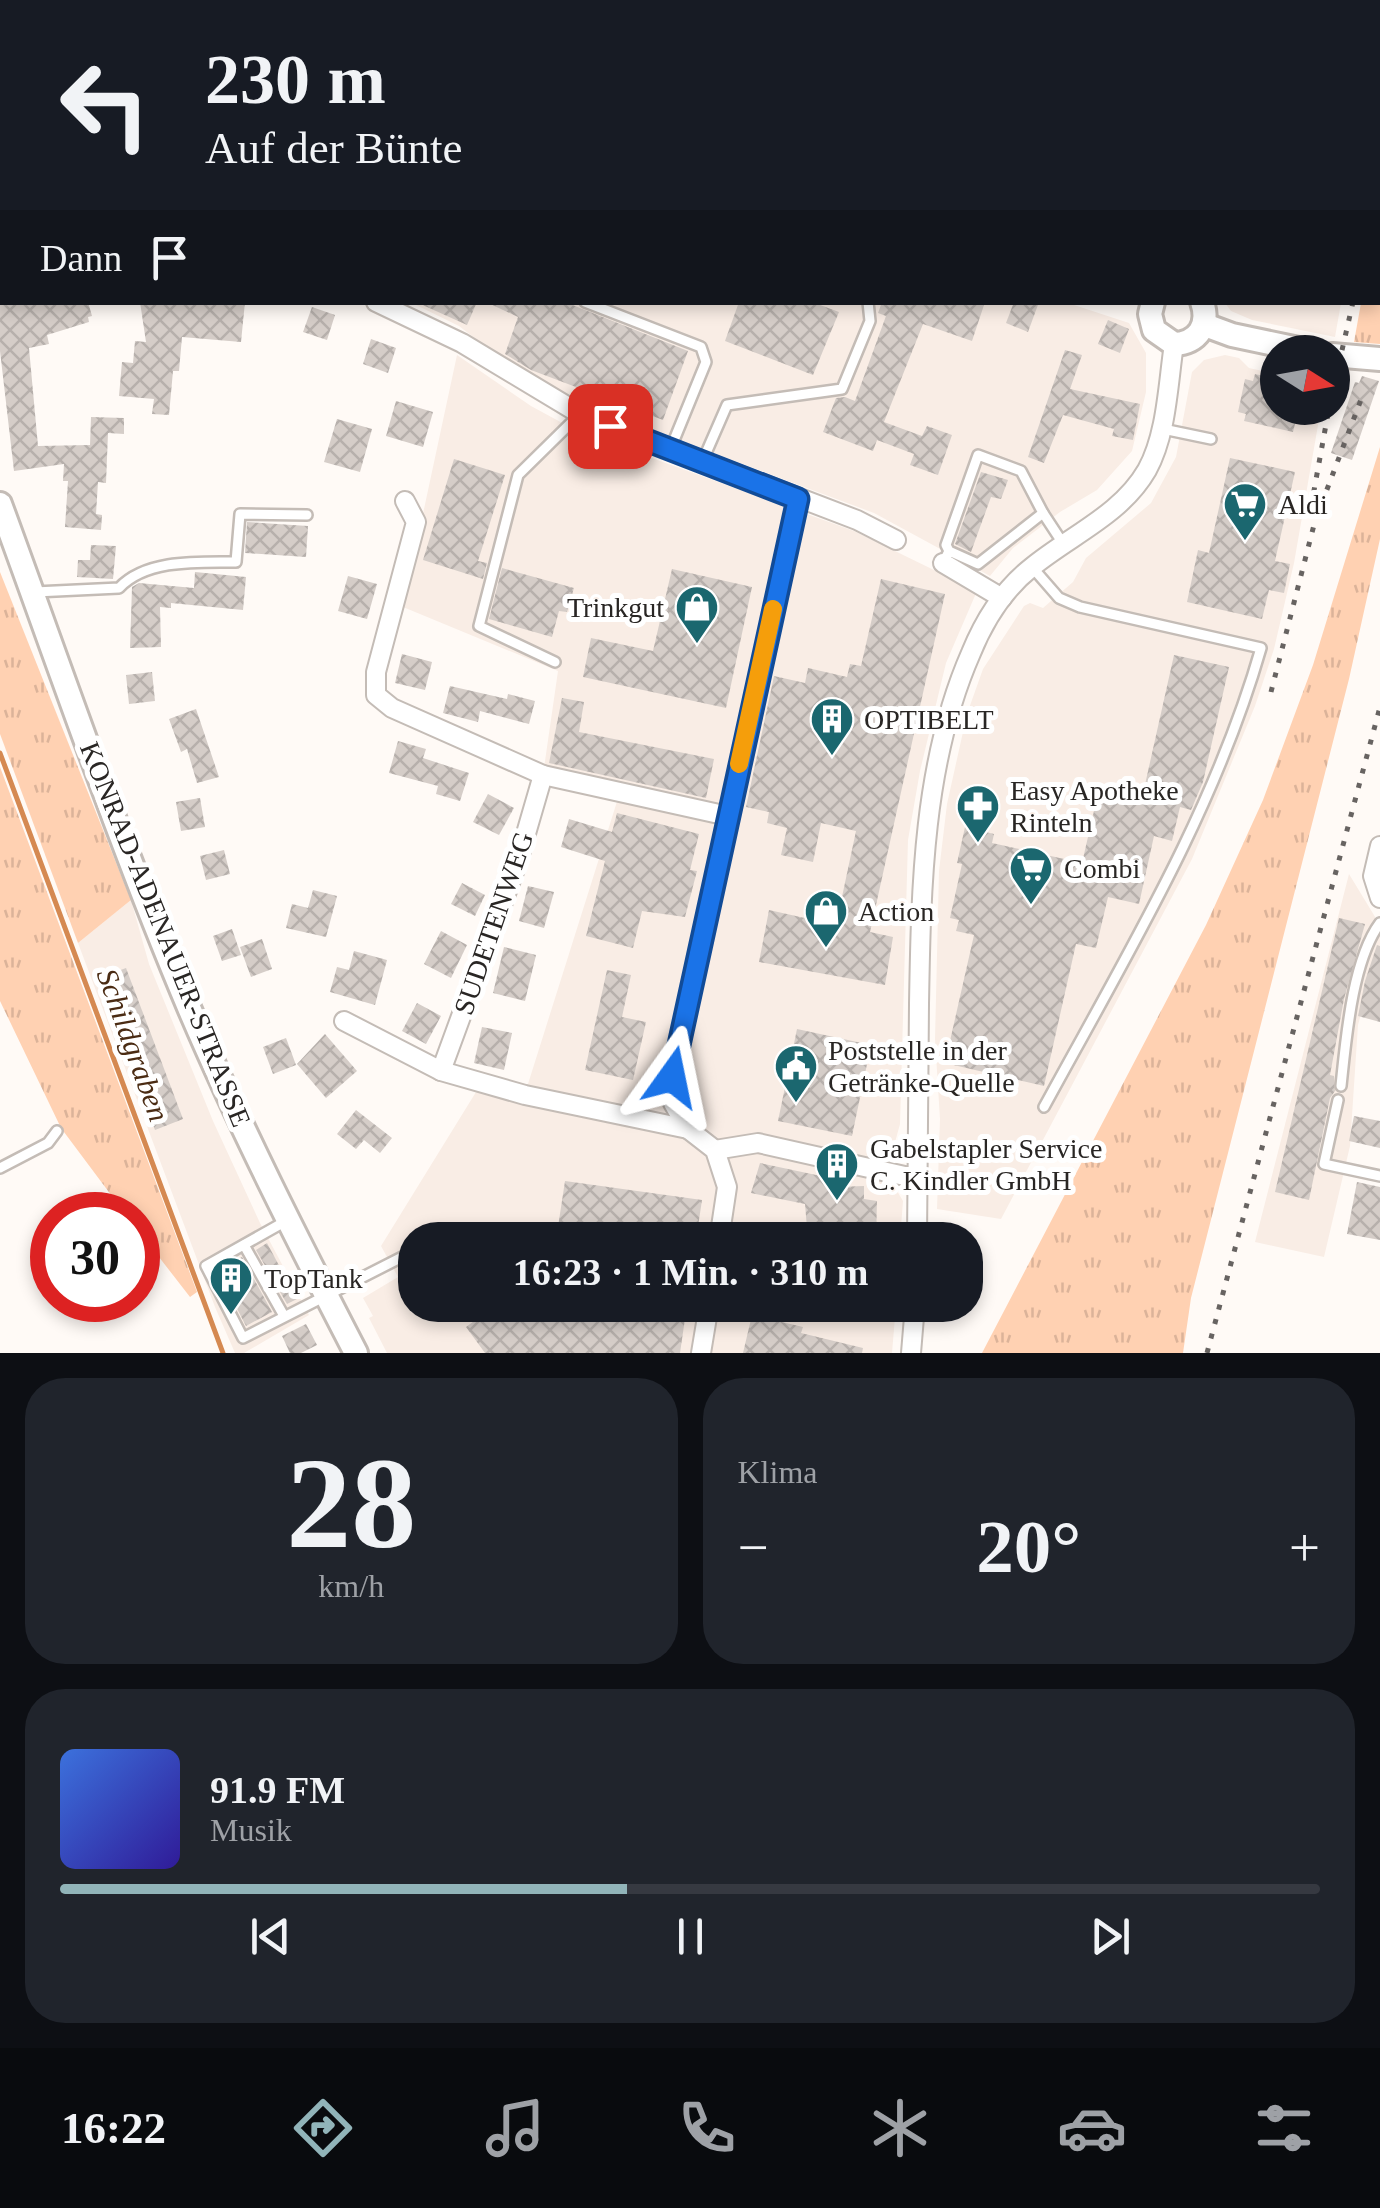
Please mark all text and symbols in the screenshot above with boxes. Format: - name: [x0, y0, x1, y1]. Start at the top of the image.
- icon: left: [40, 40, 170, 170]
- text: 230 m: [205, 41, 386, 118]
- text: Auf der Bünte: [205, 123, 462, 173]
- icon: arrive: [142, 230, 197, 285]
- text: Dann: [40, 237, 122, 279]
- north arrow: [1260, 335, 1350, 425]
- map controls: [1260, 335, 1350, 425]
- pin: [568, 384, 653, 469]
- icon: arrive: [583, 399, 638, 454]
- supermarket icon: Aldi: [1222, 481, 1268, 542]
- place label: Aldi: [1278, 489, 1328, 520]
- shop icon: Trinkgut: [674, 584, 720, 645]
- place label: Trinkgut: [567, 592, 664, 623]
- building icon: OPTIBELT: [809, 696, 855, 757]
- place label: OPTIBELT: [864, 704, 994, 735]
- street label: KONRAD-ADENAUER-STRASSE: [74, 737, 257, 1131]
- place label: Easy Apotheke Rinteln: [1010, 775, 1179, 838]
- pharmacy icon: Easy Apotheke Rinteln: [955, 783, 1001, 844]
- street label: SUDETENWEG: [448, 828, 539, 1019]
- supermarket icon: Combi: [1008, 845, 1054, 906]
- place label: Combi: [1064, 853, 1140, 884]
- shop icon: Action: [803, 888, 849, 949]
- place label: Action: [858, 896, 934, 927]
- water label: Schildgraben: [91, 964, 176, 1126]
- position arrow: [620, 1025, 724, 1129]
- place label: Poststelle in der Getränke-Quelle: [828, 1035, 1015, 1098]
- public building icon: Poststelle in der Getränke-Quelle: [773, 1043, 819, 1104]
- place label: Gabelstapler Service C. Kindler GmbH: [870, 1133, 1102, 1196]
- building icon: Gabelstapler Service C. Kindler GmbH: [814, 1141, 860, 1202]
- speed limit sign: 30: [30, 1192, 160, 1322]
- text: 16:23 · 1 Min. · 310 m: [513, 1251, 868, 1293]
- building icon: TopTank: [208, 1255, 254, 1316]
- place label: TopTank: [264, 1263, 363, 1294]
- text: 28: [286, 1431, 416, 1575]
- text: Klima: [738, 1454, 817, 1490]
- text: 20°: [976, 1505, 1081, 1588]
- text: −: [738, 1517, 769, 1578]
- text: +: [1289, 1517, 1320, 1578]
- text: km/h: [318, 1568, 384, 1604]
- text: 91.9 FM: [210, 1769, 345, 1811]
- text: Musik: [210, 1812, 292, 1848]
- icon: previous: [243, 1909, 298, 1964]
- icon: pause: [663, 1909, 718, 1964]
- icon: next: [1083, 1909, 1138, 1964]
- icon: directions: [288, 2093, 358, 2163]
- icon: music: [480, 2093, 550, 2163]
- icon: phone: [672, 2093, 742, 2163]
- icon: climate: [865, 2093, 935, 2163]
- icon: car: [1057, 2093, 1127, 2163]
- icon: filters: [1249, 2093, 1319, 2163]
- text: 16:22: [61, 2103, 166, 2153]

